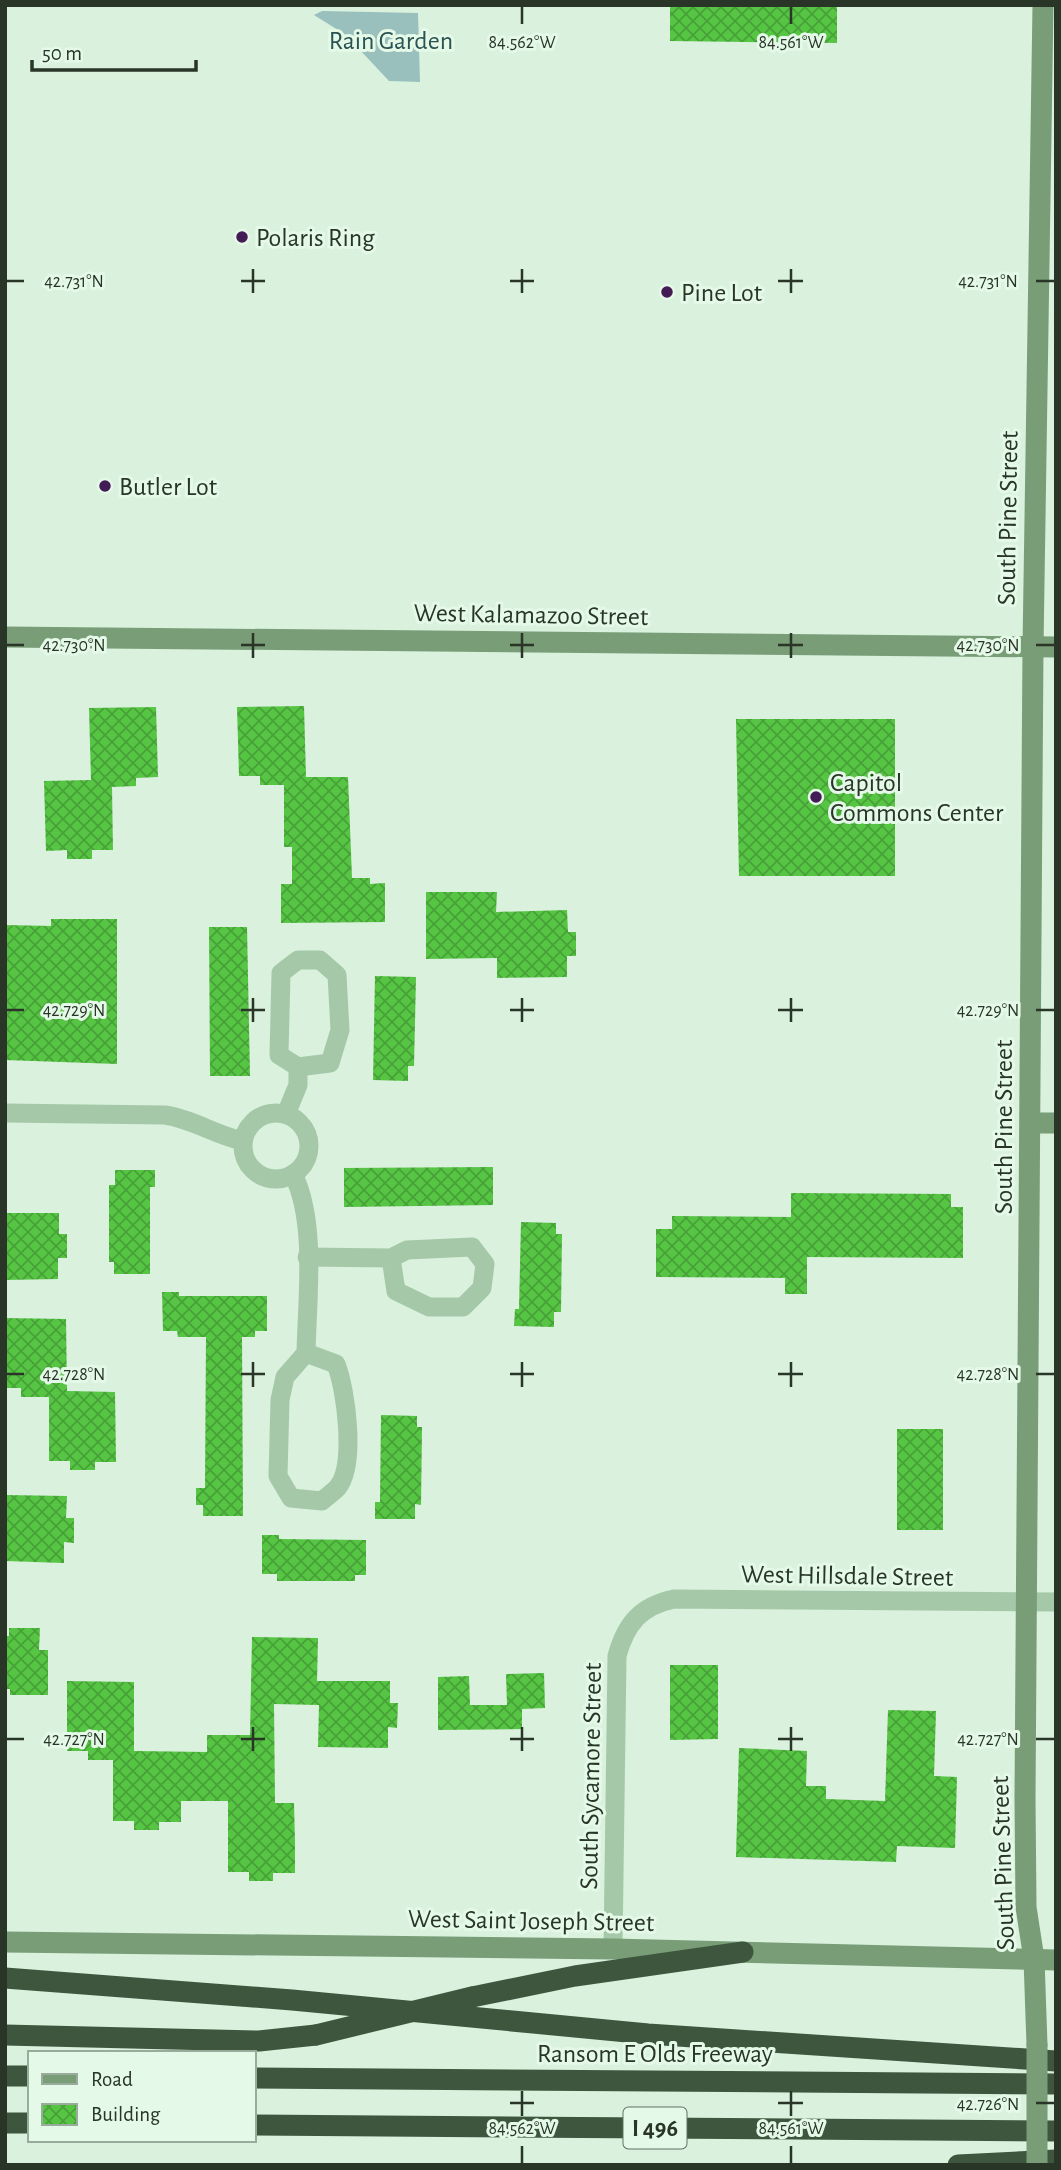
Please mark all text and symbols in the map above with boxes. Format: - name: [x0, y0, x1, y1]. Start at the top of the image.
- scale bar: [32, 28, 196, 72]
- park label: Rain Garden: [329, 28, 453, 54]
- text: 84.562°W: [488, 34, 556, 52]
- text: 84.561°W: [758, 34, 824, 52]
- text: 50 m: [42, 43, 82, 64]
- place label: Polaris Ring: [256, 225, 375, 251]
- marker: Polaris Ring: [234, 229, 250, 245]
- text: 42.731°N: [44, 273, 104, 291]
- text: 42.731°N: [958, 273, 1018, 291]
- place label: Pine Lot: [681, 280, 762, 306]
- marker: Pine Lot: [659, 284, 675, 300]
- street label: South Pine Street: [993, 431, 1023, 606]
- place label: Butler Lot: [119, 474, 217, 500]
- marker: Butler Lot: [97, 478, 113, 494]
- street label: West Kalamazoo Street: [413, 600, 648, 630]
- text: 42.730°N: [43, 637, 105, 655]
- text: 42.730°N: [957, 637, 1019, 655]
- place label: Capitol Commons Center: [830, 770, 1004, 826]
- marker: Capitol Commons Center: [808, 789, 824, 805]
- text: 42.729°N: [43, 1002, 105, 1020]
- text: 42.729°N: [957, 1002, 1019, 1020]
- street label: South Pine Street: [991, 1040, 1017, 1214]
- text: 42.728°N: [43, 1366, 105, 1384]
- text: 42.728°N: [957, 1366, 1019, 1384]
- street label: West Hillsdale Street: [741, 1561, 953, 1591]
- street label: South Sycamore Street: [576, 1662, 606, 1890]
- text: 42.727°N: [43, 1731, 105, 1749]
- text: 42.727°N: [957, 1731, 1019, 1749]
- street label: South Pine Street: [987, 1775, 1019, 1951]
- street label: West Saint Joseph Street: [408, 1906, 654, 1936]
- street label: Ransom E Olds Freeway: [537, 2041, 773, 2067]
- legend: [28, 2051, 256, 2142]
- text: Road: [91, 2069, 133, 2090]
- text: 42.726°N: [957, 2096, 1019, 2114]
- text: Building: [91, 2104, 161, 2125]
- road number: I 496: [624, 2108, 686, 2148]
- text: 84.562°W: [488, 2120, 556, 2138]
- text: 84.561°W: [758, 2120, 824, 2138]

